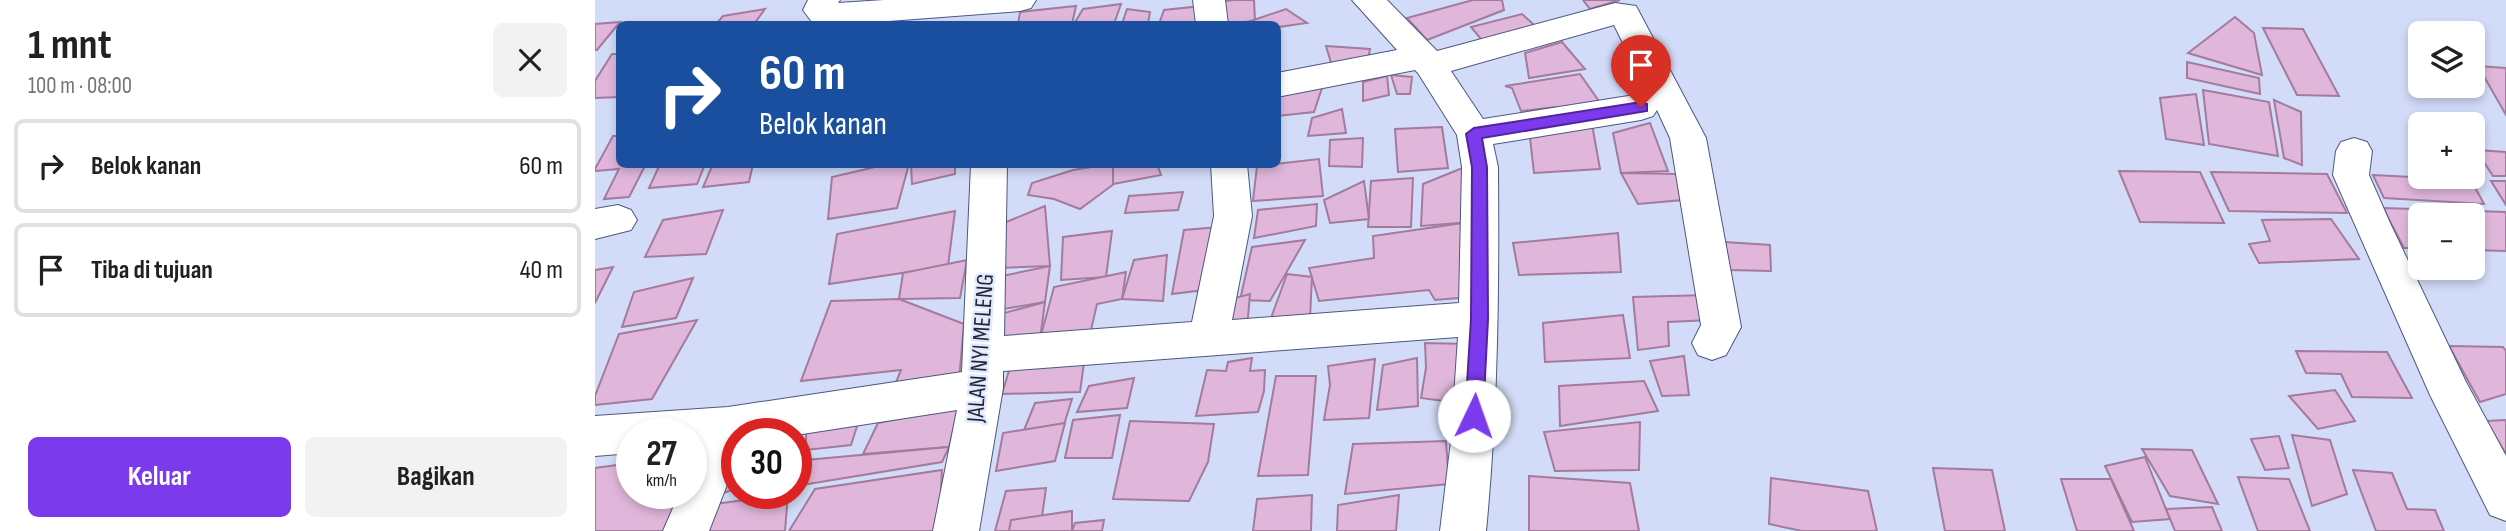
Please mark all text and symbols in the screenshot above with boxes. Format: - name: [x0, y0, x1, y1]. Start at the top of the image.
- text: 1 mnt: [28, 20, 112, 71]
- map controls: [2408, 21, 2485, 280]
- button: layers: [2408, 21, 2485, 98]
- button: close: [493, 23, 567, 97]
- pin: [1611, 35, 1671, 107]
- text: 60 m: [759, 45, 846, 104]
- icon: arrive: [1622, 46, 1660, 84]
- icon: right: [644, 49, 735, 140]
- text: 100 m · 08:00: [28, 72, 132, 100]
- text: Belok kanan: [759, 105, 887, 144]
- button: +: [2408, 112, 2485, 189]
- icon: right: [32, 147, 70, 185]
- text: Belok kanan: [91, 151, 201, 182]
- text: 60 m: [519, 151, 563, 182]
- button: −: [2408, 203, 2485, 280]
- icon: arrive: [32, 251, 70, 289]
- text: Tiba di tujuan: [91, 255, 213, 286]
- text: 40 m: [520, 255, 563, 286]
- street label: JALAN NYI MELENG: [961, 273, 1000, 424]
- position arrow: [1437, 379, 1511, 453]
- speed limit sign: 30: [721, 418, 812, 509]
- text: 27: [646, 433, 677, 476]
- button: Keluar: [28, 437, 291, 517]
- button: Bagikan: [305, 437, 567, 517]
- text: km/h: [646, 470, 677, 491]

